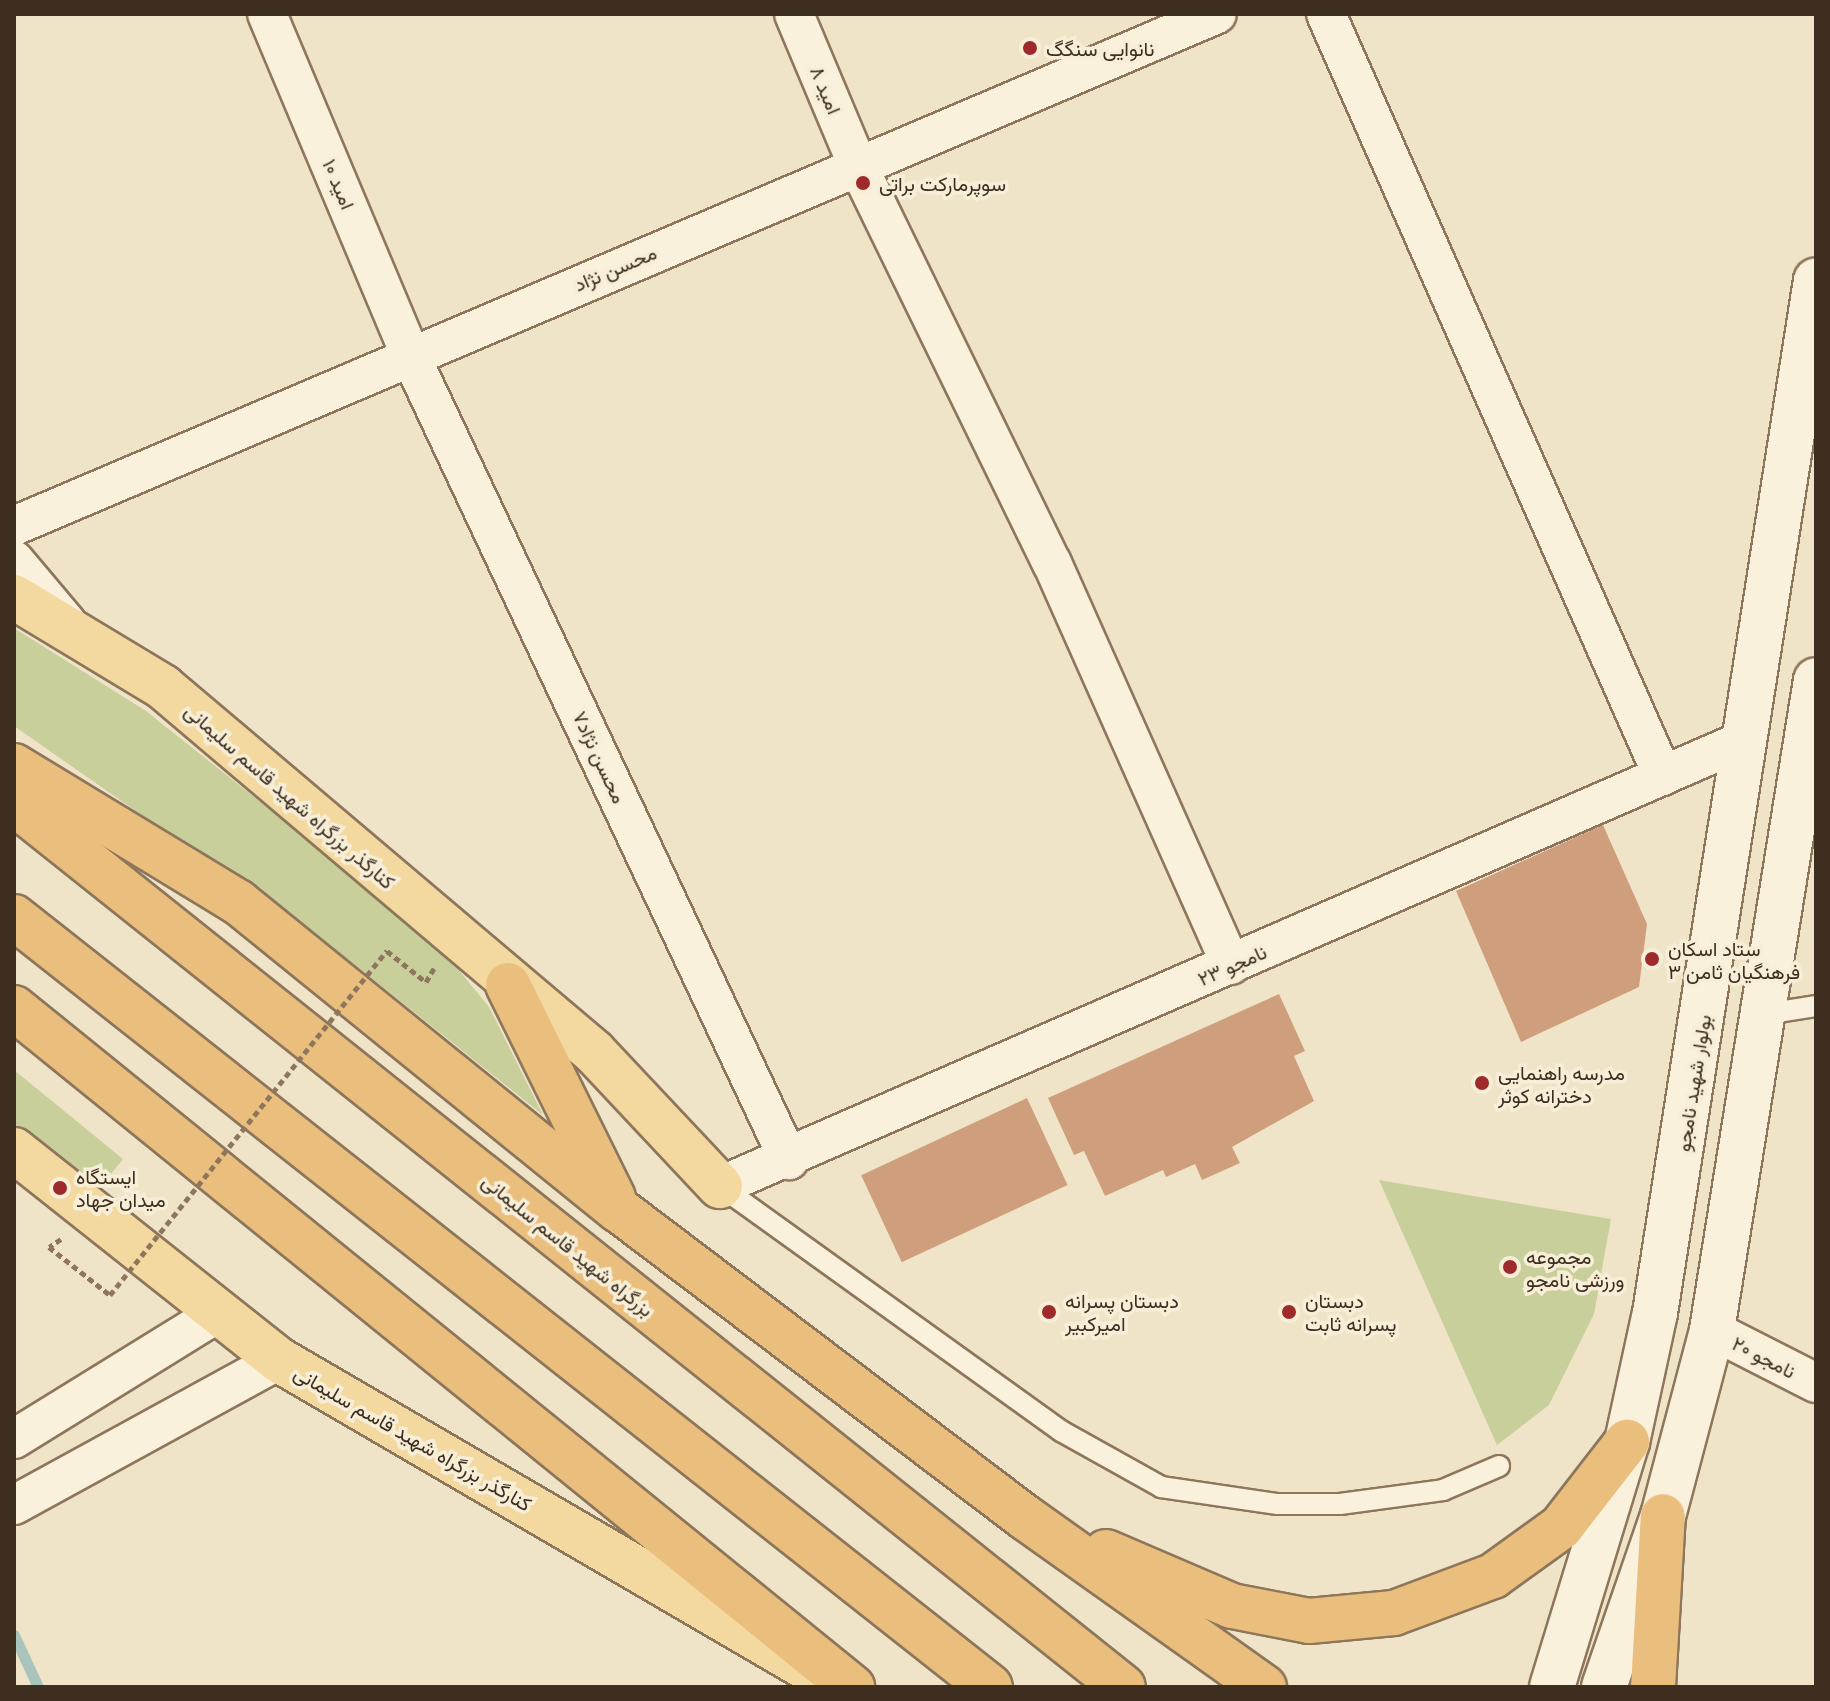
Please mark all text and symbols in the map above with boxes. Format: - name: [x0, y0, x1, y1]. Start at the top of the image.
- place label: نانوایی سنگگ: [1046, 36, 1155, 60]
- marker: نانوایی سنگگ: [1021, 39, 1039, 57]
- street label: امید ۸: [805, 62, 847, 118]
- street label: امید ۱۰: [318, 155, 360, 213]
- place label: سوپرمارکت براتی: [879, 171, 1006, 195]
- marker: سوپرمارکت براتی: [854, 174, 872, 192]
- street label: محسن نژاد: [570, 240, 660, 296]
- street label: کنارگذر بزرگراه شهید قاسم سلیمانی: [180, 698, 400, 894]
- street label: محسن نژاد۷: [568, 707, 632, 807]
- place label: ستاد اسکان فرهنگیان ثامن ۳: [1668, 936, 1800, 983]
- street label: نامجو ۲۳: [1194, 939, 1270, 991]
- marker: ستاد اسکان فرهنگیان ثامن ۳: [1643, 950, 1661, 968]
- street label: بولوار شهید نامجو: [1670, 1013, 1716, 1153]
- place label: مدرسه راهنمایی دخترانه کوثر: [1498, 1060, 1625, 1107]
- marker: مدرسه راهنمایی دخترانه کوثر: [1473, 1074, 1491, 1092]
- place label: ایستگاه میدان جهاد: [76, 1164, 166, 1211]
- street label: بزرگراه شهید قاسم سلیمانی: [478, 1169, 658, 1321]
- marker: ایستگاه میدان جهاد: [51, 1179, 69, 1197]
- place label: مجموعه ورزشی نامجو: [1526, 1244, 1624, 1291]
- marker: مجموعه ورزشی نامجو: [1501, 1258, 1519, 1276]
- place label: دبستان پسرانه امیرکبیر: [1065, 1288, 1179, 1335]
- place label: دبستان پسرانه ثابت: [1305, 1288, 1396, 1335]
- marker: دبستان پسرانه امیرکبیر: [1040, 1303, 1058, 1321]
- marker: دبستان پسرانه ثابت: [1280, 1303, 1298, 1321]
- street label: نامجو ۲۰: [1728, 1331, 1800, 1383]
- street label: کنارگذر بزرگراه شهید قاسم سلیمانی: [290, 1360, 536, 1516]

